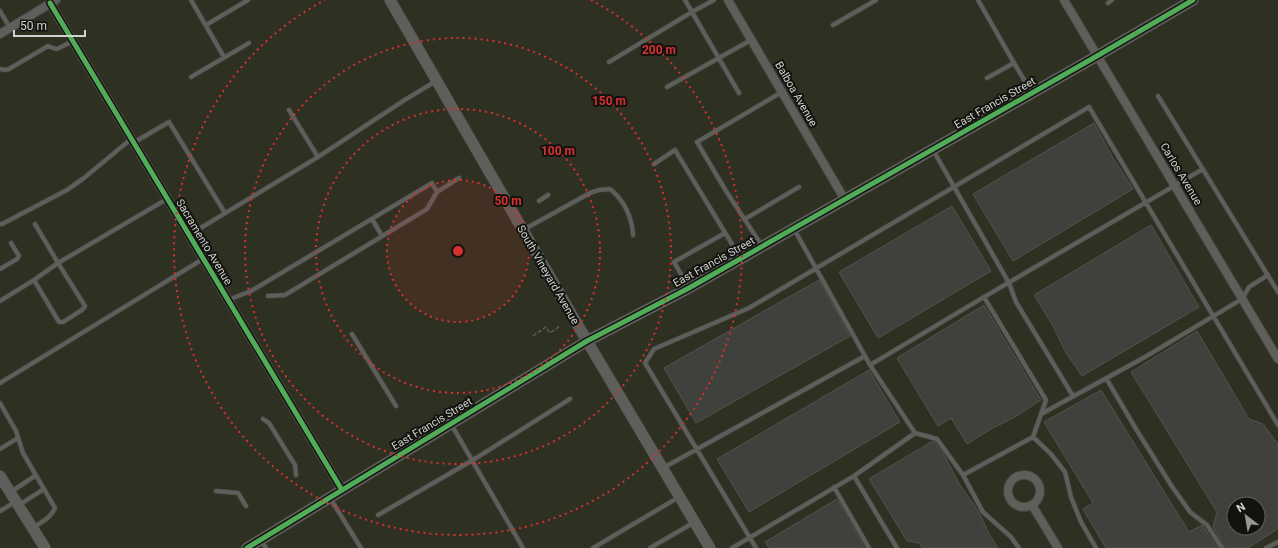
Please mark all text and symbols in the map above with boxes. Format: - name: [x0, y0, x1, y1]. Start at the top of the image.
- scale bar: [14, 12, 85, 38]
- text: 50 m: [20, 19, 47, 33]
- text: 200 m: [642, 43, 676, 57]
- street label: Balboa Avenue: [772, 59, 820, 129]
- street label: East Francis Street: [952, 74, 1038, 132]
- text: 150 m: [592, 94, 626, 108]
- street label: Carlos Avenue: [1157, 141, 1205, 208]
- text: 100 m: [541, 144, 575, 158]
- text: 50 m: [494, 194, 522, 208]
- street label: Sacramento Avenue: [173, 197, 235, 287]
- street label: South Vineyard Avenue: [514, 223, 582, 327]
- street label: East Francis Street: [671, 234, 758, 290]
- centre of rings: [451, 244, 465, 258]
- street label: East Francis Street: [389, 395, 475, 453]
- north arrow: [1226, 496, 1266, 536]
- text: N: [1234, 500, 1248, 515]

